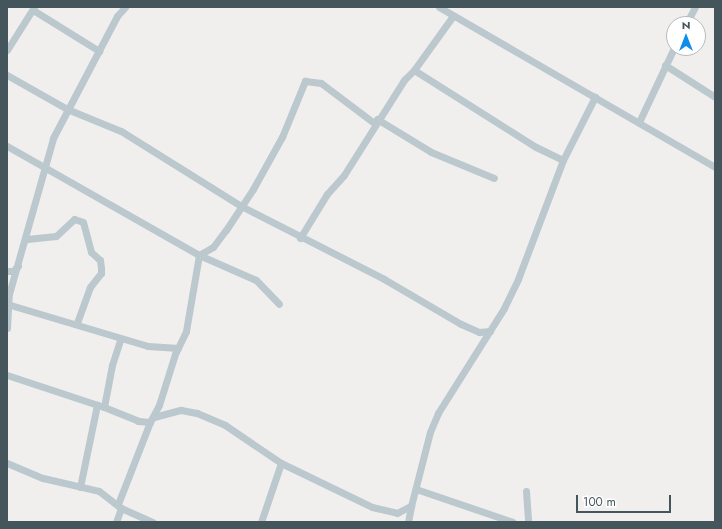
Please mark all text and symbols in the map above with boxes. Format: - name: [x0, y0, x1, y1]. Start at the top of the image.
- north arrow: [666, 16, 706, 56]
- text: N: [682, 17, 690, 33]
- scale bar: [578, 487, 673, 513]
- text: 100 m: [583, 493, 616, 511]

